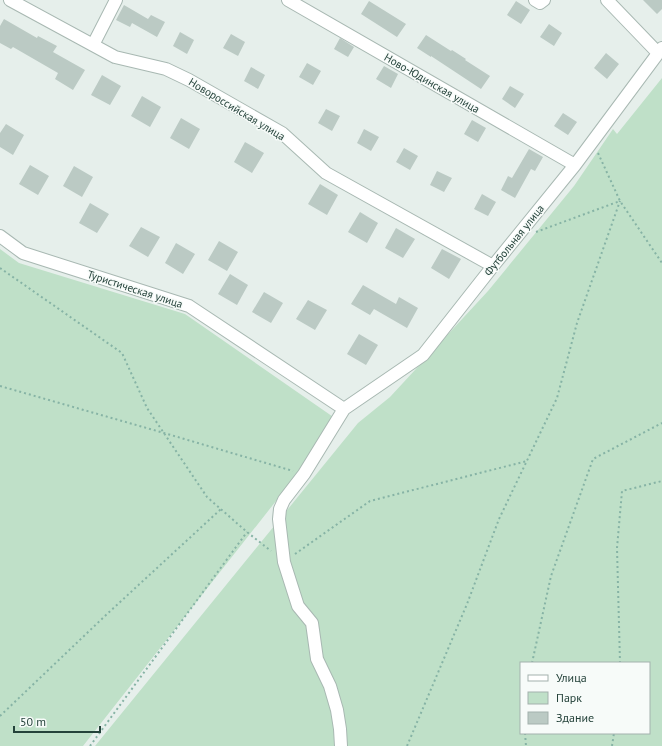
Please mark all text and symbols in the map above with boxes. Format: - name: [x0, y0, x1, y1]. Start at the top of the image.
- street label: Ново-Юдинская улица: [382, 50, 482, 116]
- street label: Новороссийская улица: [186, 75, 288, 143]
- street label: Футбольная улица: [481, 201, 547, 279]
- street label: Туристическая улица: [85, 267, 185, 311]
- legend: [520, 662, 650, 734]
- text: Улица: [556, 670, 587, 685]
- text: Парк: [556, 690, 582, 705]
- scale bar: [14, 708, 100, 734]
- text: Здание: [556, 710, 594, 725]
- text: 50 m: [20, 714, 46, 729]

